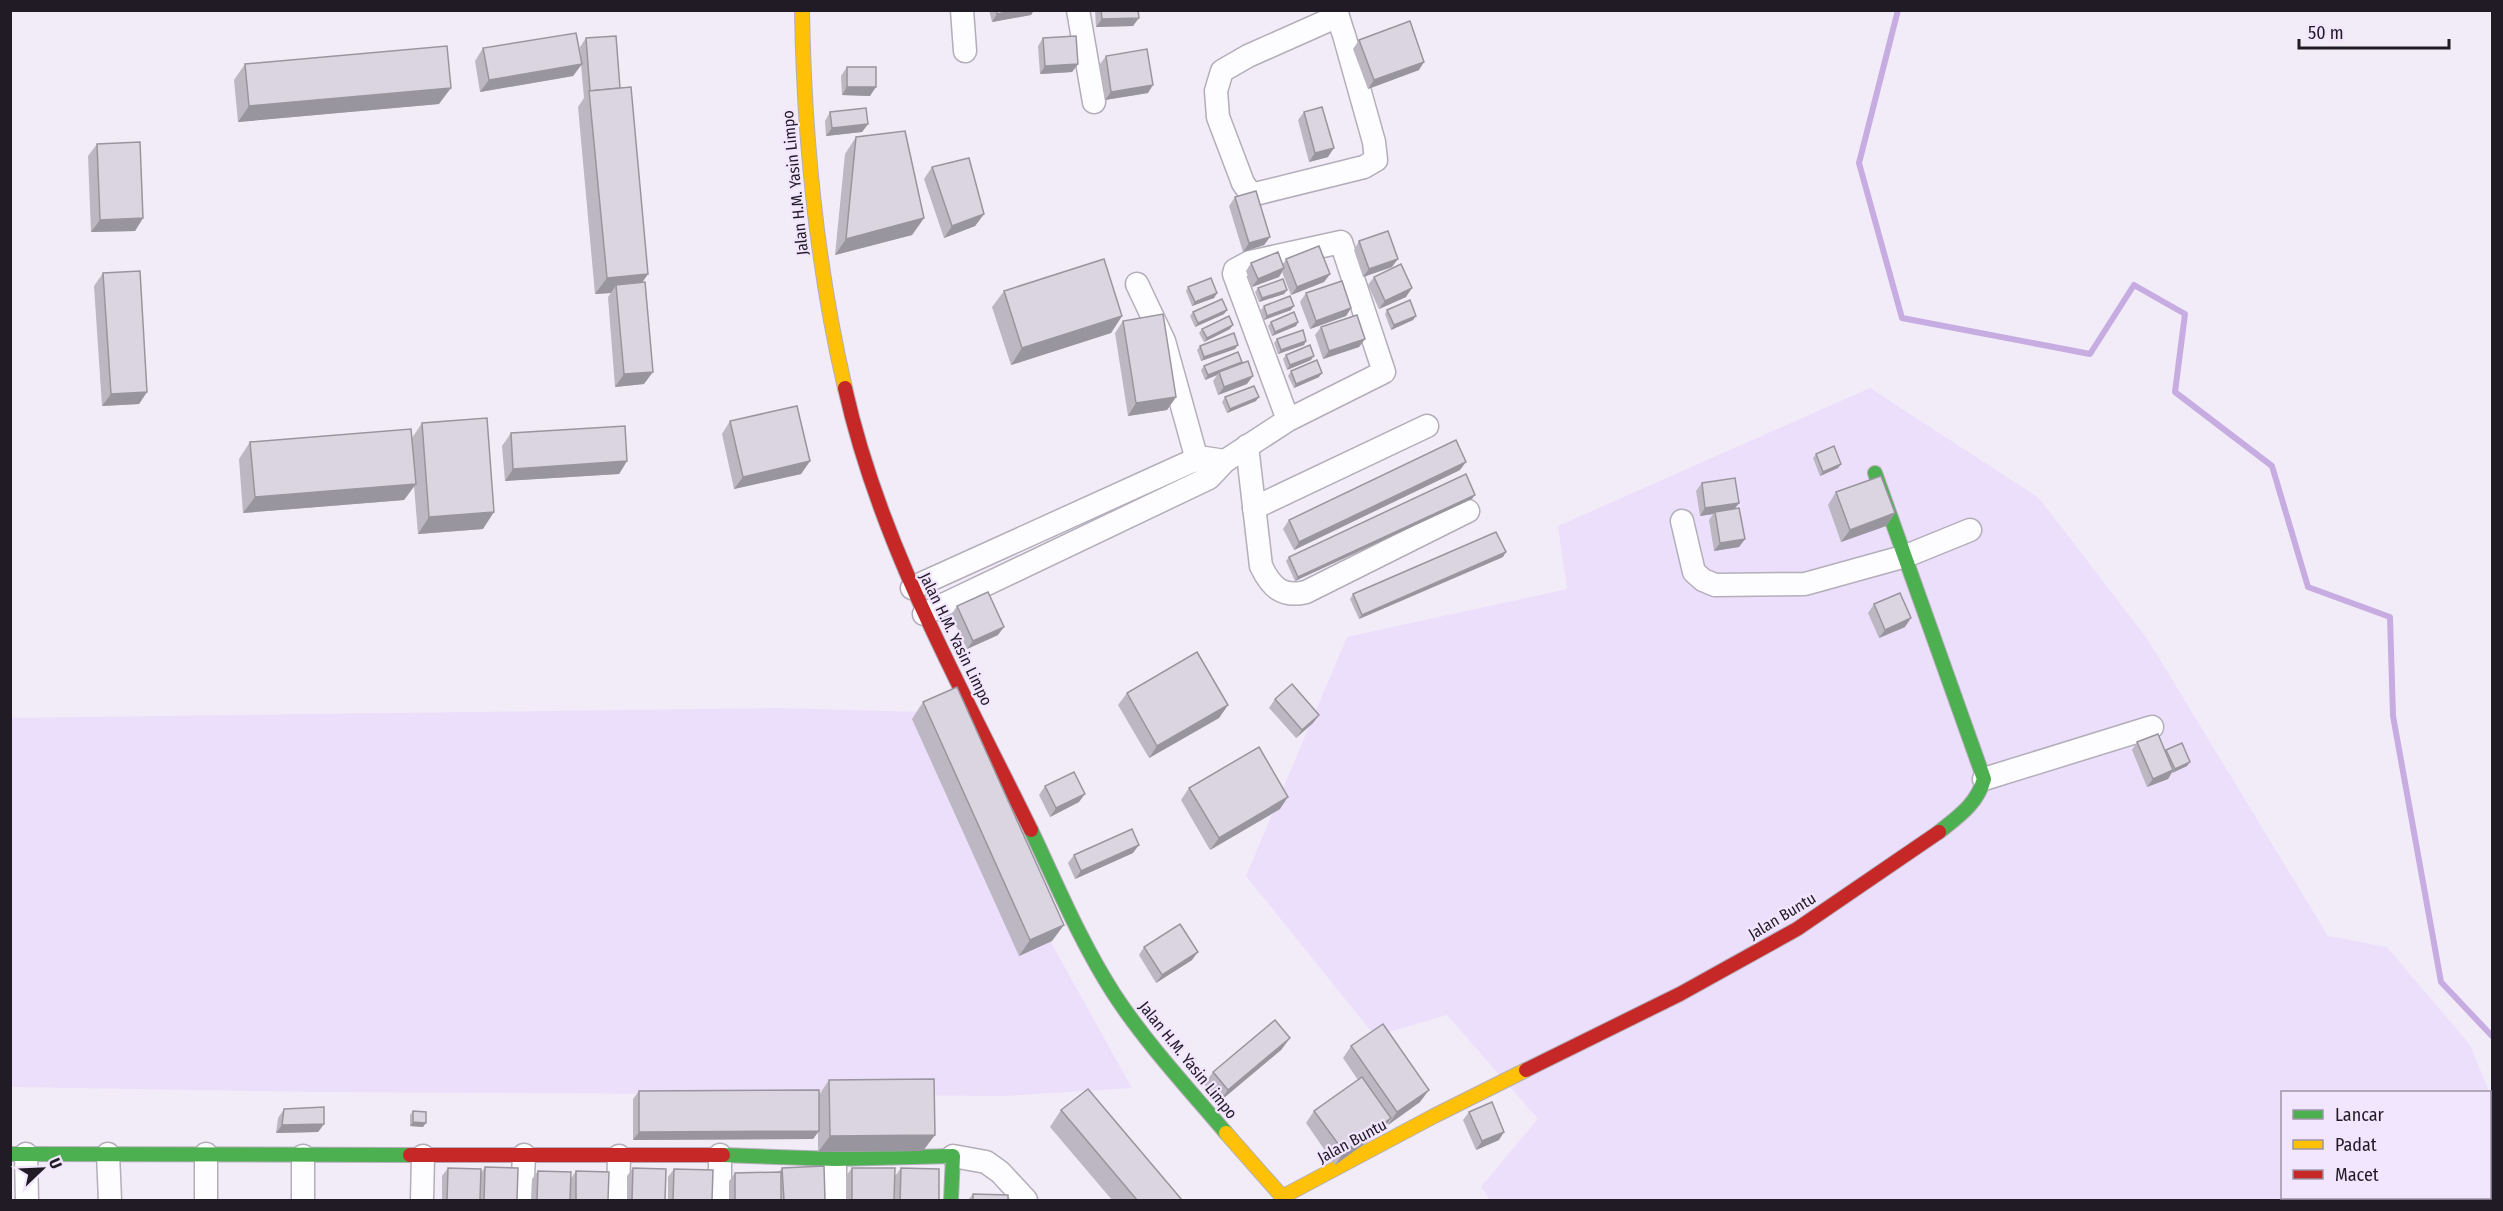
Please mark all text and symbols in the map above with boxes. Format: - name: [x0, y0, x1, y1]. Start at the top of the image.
- scale bar: [2299, 12, 2449, 50]
- text: 50 m: [2308, 22, 2344, 44]
- street label: Jalan H.M. Yasin Limpo: [778, 110, 812, 256]
- street label: Jalan H.M. Yasin Limpo: [916, 569, 996, 709]
- street label: Jalan Buntu: [1745, 888, 1819, 944]
- street label: Jalan H.M. Yasin Limpo: [1135, 997, 1241, 1123]
- legend: [2281, 1091, 2491, 1199]
- text: Lancar: [2335, 1104, 2384, 1126]
- street label: Jalan Buntu: [1314, 1115, 1390, 1167]
- text: Padat: [2335, 1134, 2377, 1156]
- north arrow: [12, 1139, 72, 1199]
- text: U: [45, 1155, 66, 1171]
- text: Macet: [2335, 1164, 2379, 1186]

